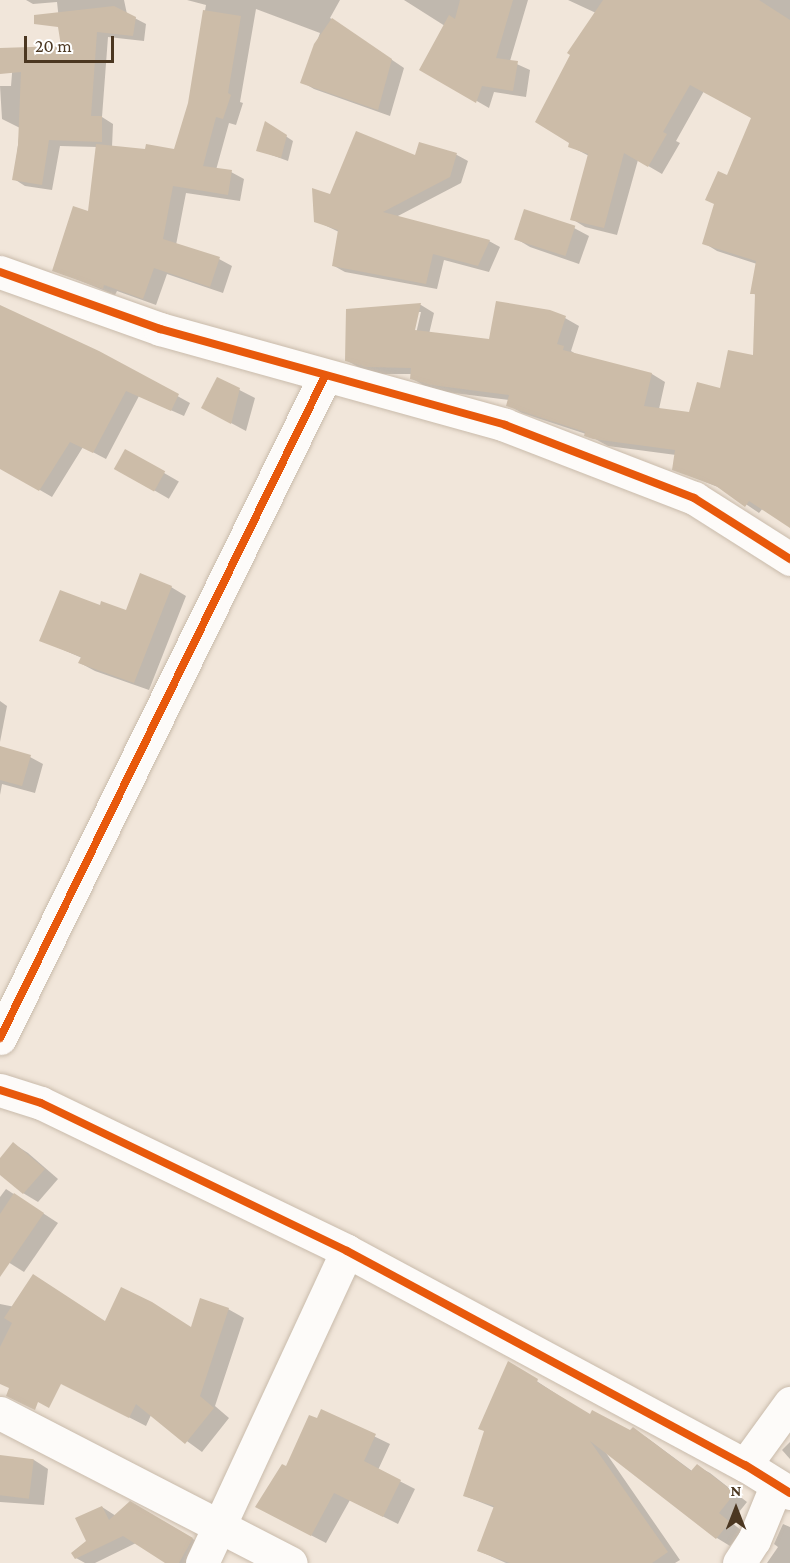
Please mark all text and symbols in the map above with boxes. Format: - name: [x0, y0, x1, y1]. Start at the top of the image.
- scale bar: [27, 24, 117, 62]
- text: 20 m: [35, 36, 72, 56]
- north arrow: [706, 1479, 766, 1539]
- text: N: [731, 1482, 741, 1499]

